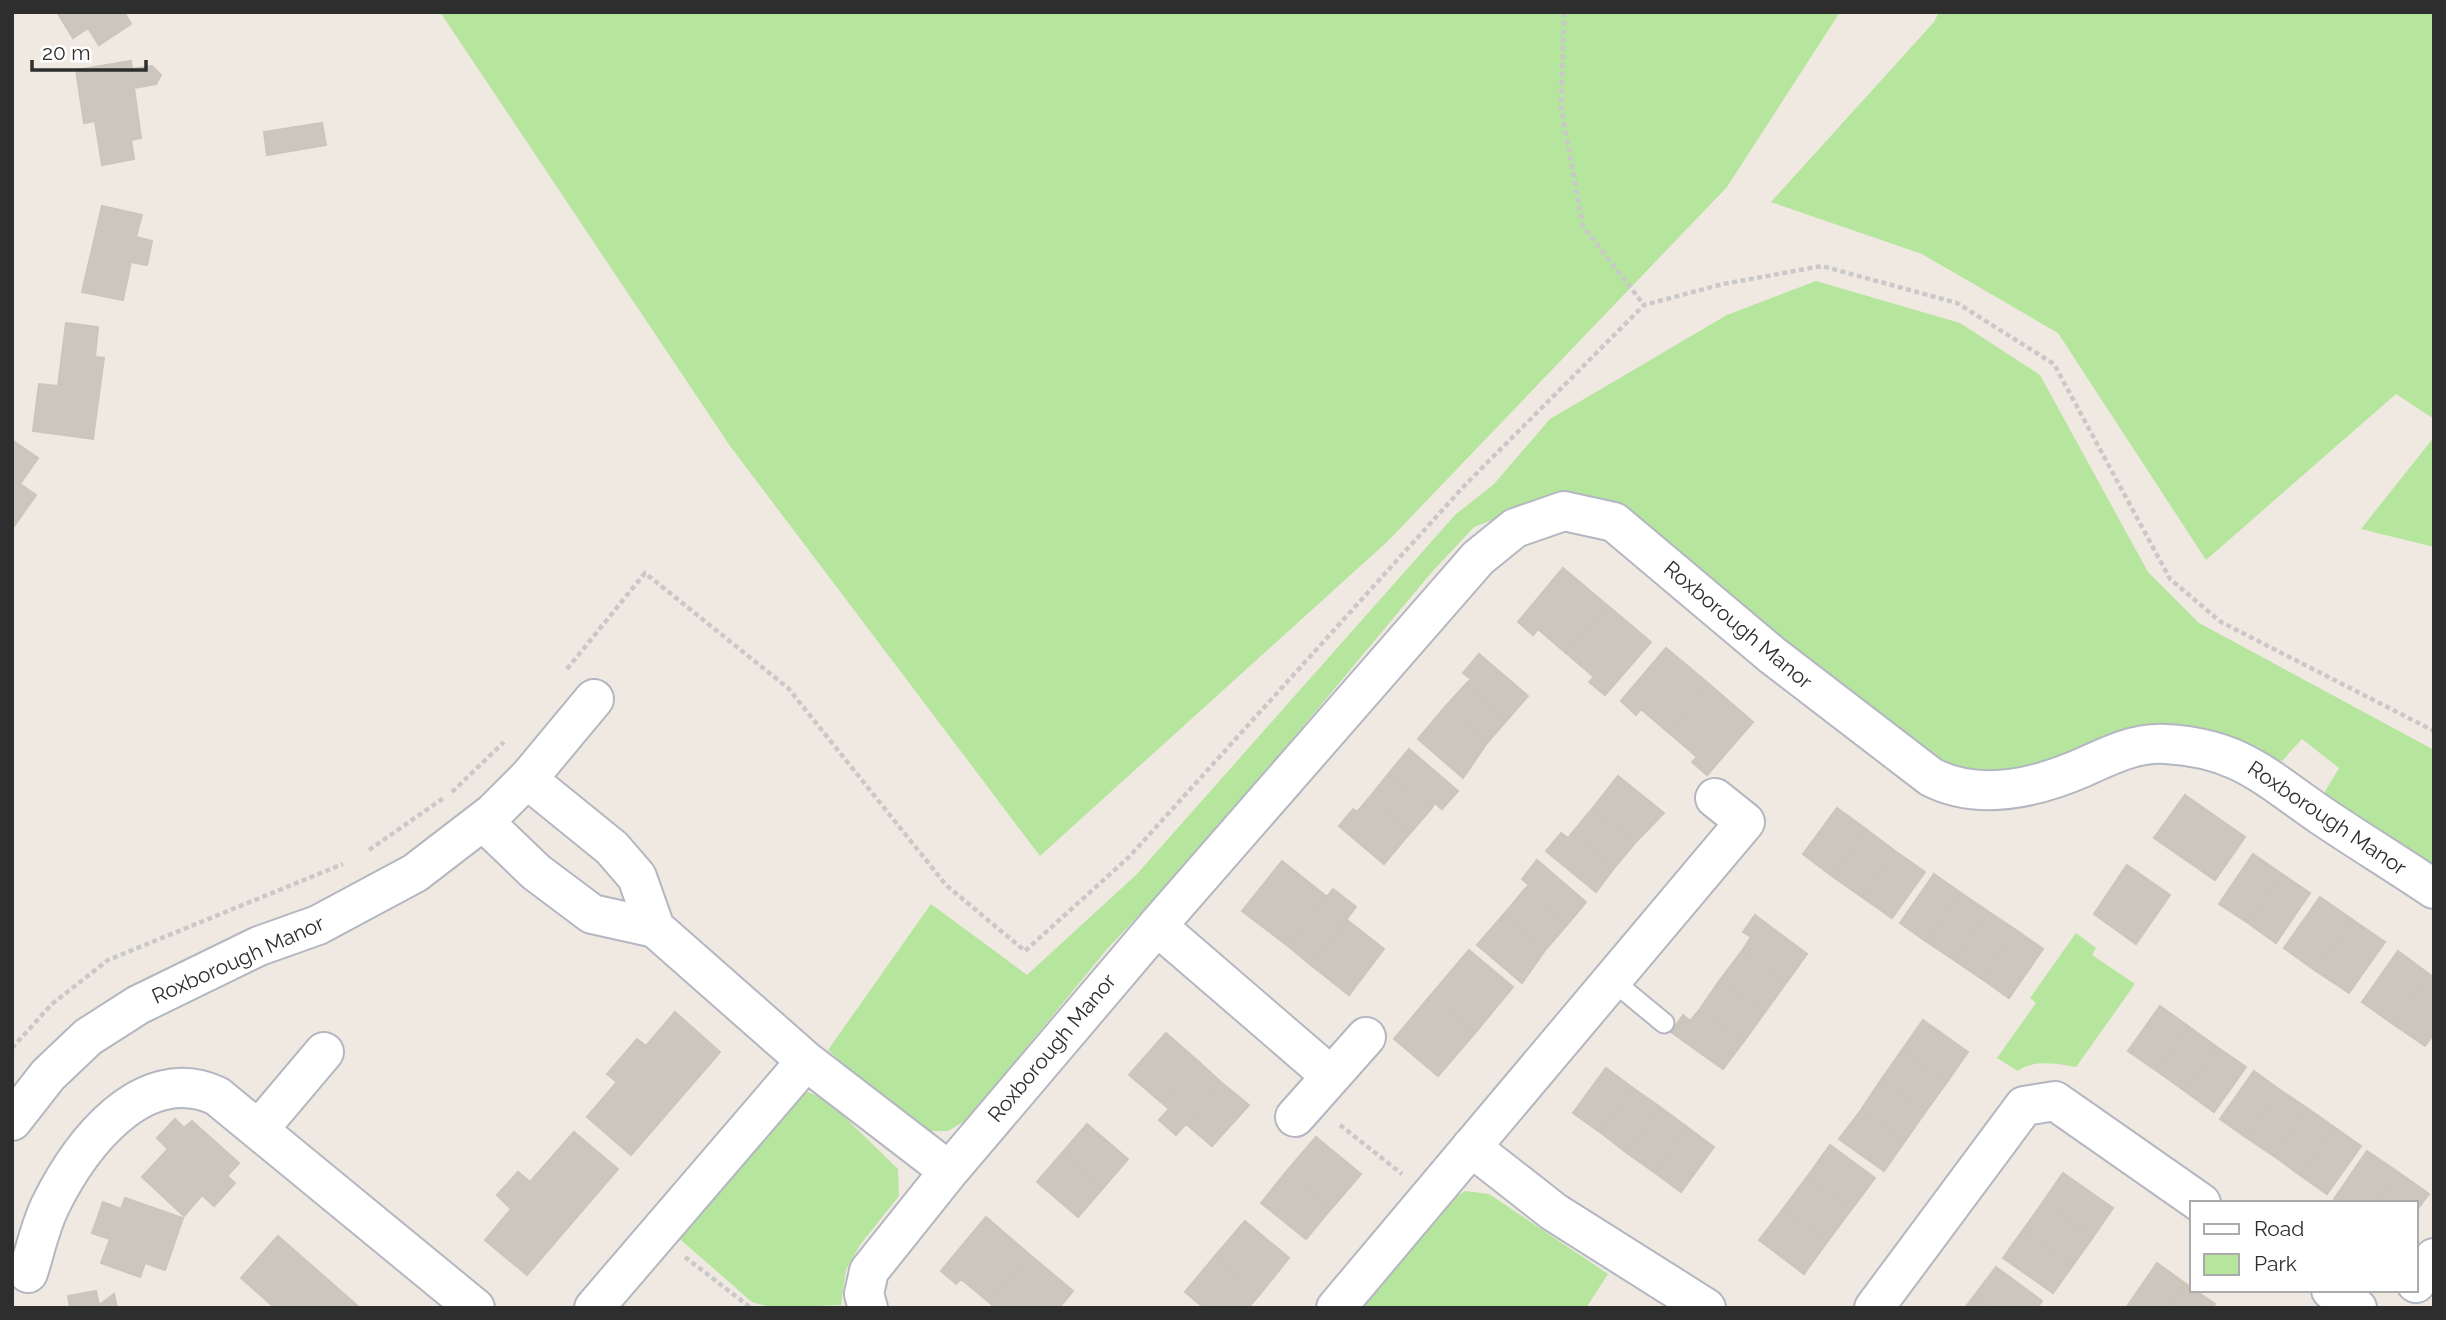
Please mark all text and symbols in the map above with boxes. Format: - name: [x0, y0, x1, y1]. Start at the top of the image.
- scale bar: [32, 28, 145, 72]
- text: 20 m: [42, 40, 90, 65]
- street label: Roxborough Manor: [1659, 555, 1818, 694]
- street label: Roxborough Manor: [2243, 755, 2412, 880]
- street label: Roxborough Manor: [148, 910, 328, 1009]
- street label: Roxborough Manor: [982, 968, 1121, 1127]
- legend: [2190, 1201, 2418, 1292]
- text: Road: [2254, 1216, 2304, 1241]
- text: Park: [2254, 1251, 2297, 1276]

